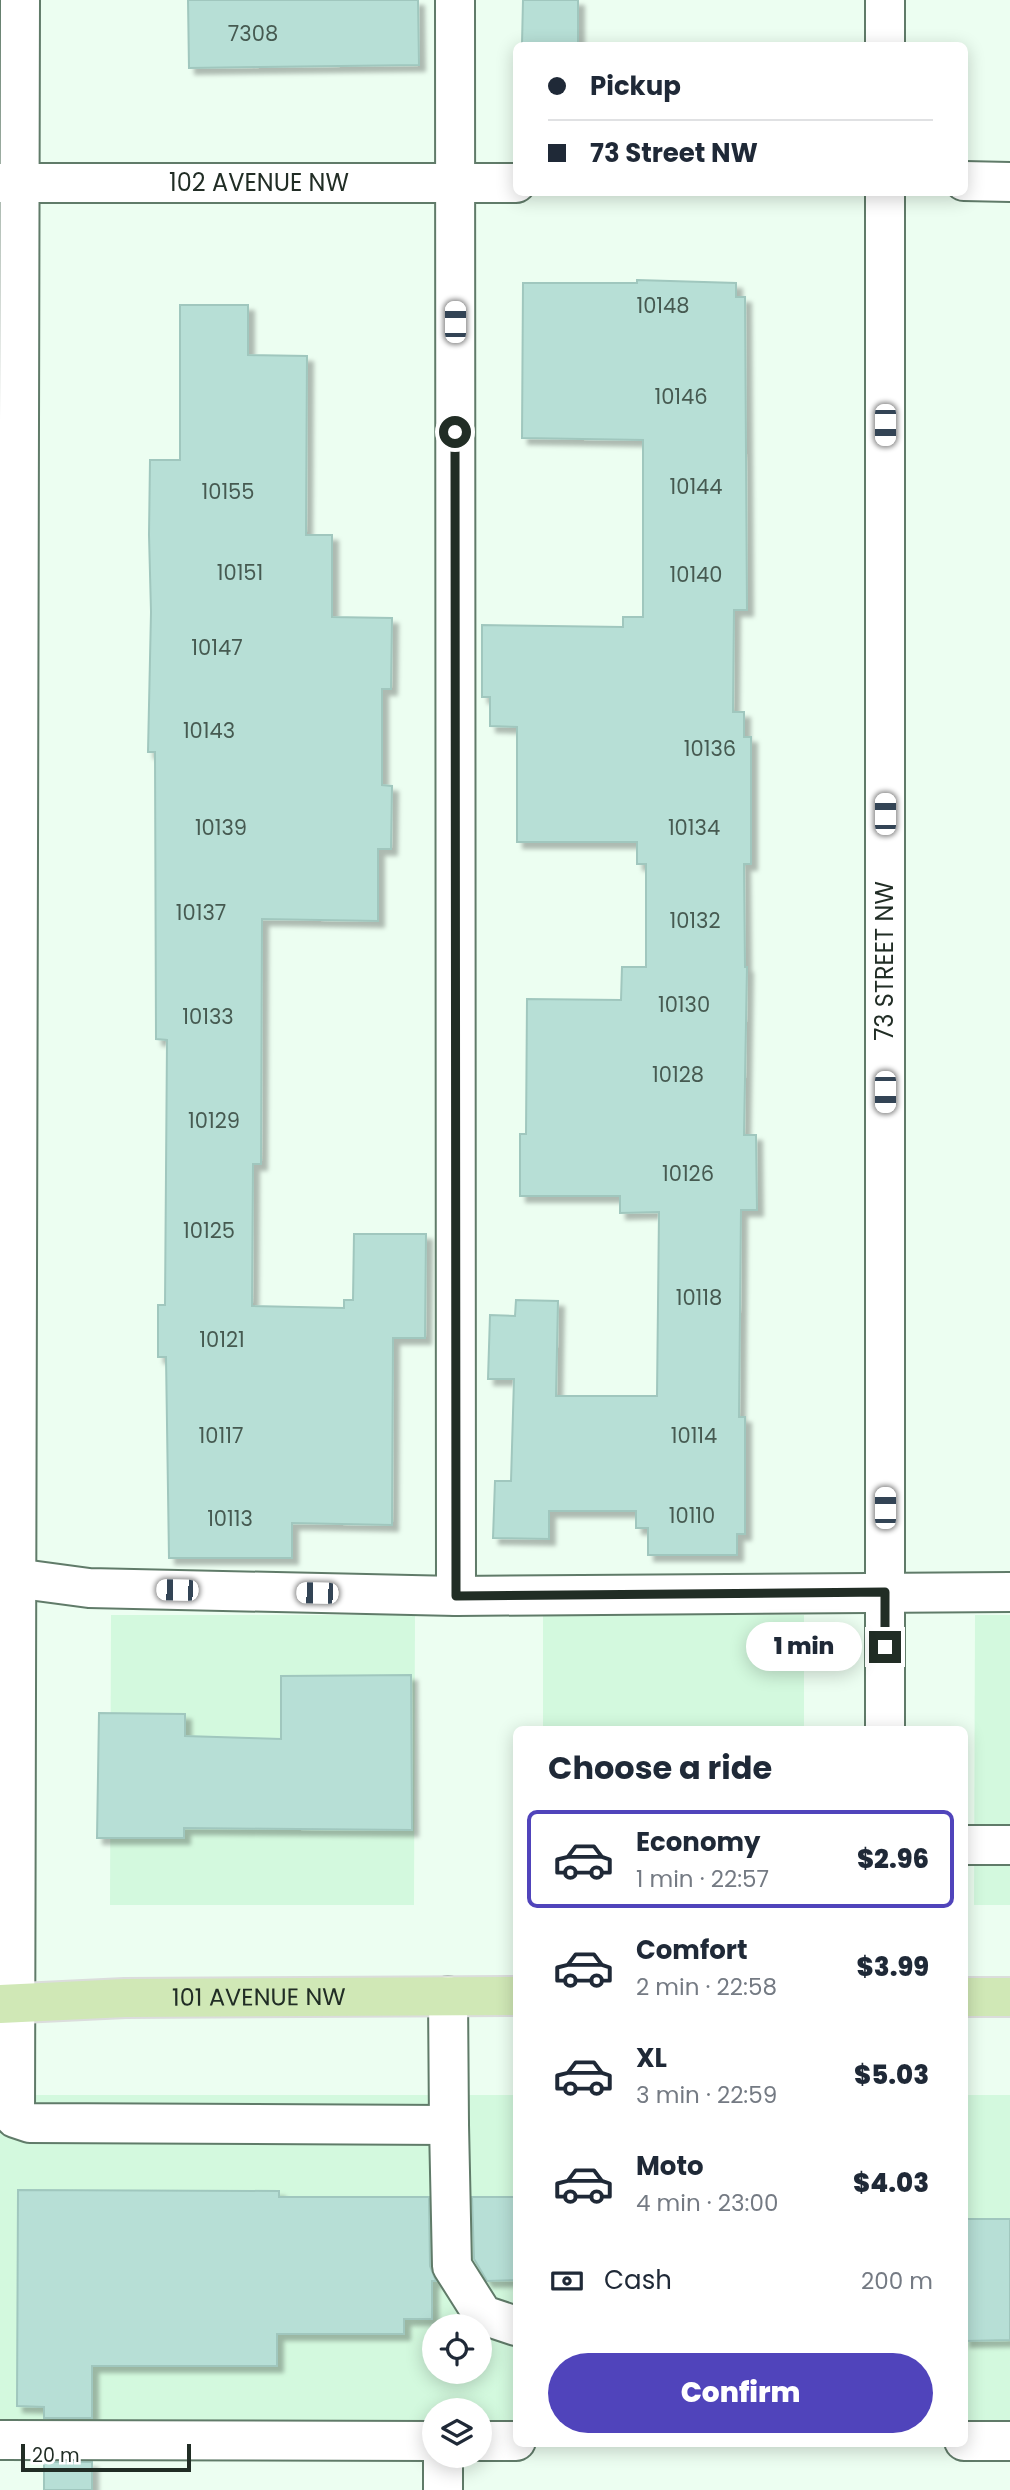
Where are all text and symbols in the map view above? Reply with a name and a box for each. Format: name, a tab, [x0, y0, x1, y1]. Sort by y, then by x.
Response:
house number: 7308	[228, 19, 278, 48]
text: Pickup	[590, 68, 681, 104]
text: 73 Street NW	[590, 135, 758, 171]
street label: 102 AVENUE NW	[169, 166, 349, 199]
house number: 10148	[636, 291, 690, 320]
car	[445, 301, 466, 343]
house number: 10146	[654, 382, 708, 411]
car	[875, 404, 896, 446]
route start	[439, 416, 471, 448]
house number: 10144	[669, 472, 723, 501]
house number: 10155	[201, 477, 255, 506]
house number: 10151	[217, 558, 263, 587]
house number: 10140	[669, 560, 723, 589]
house number: 10147	[191, 633, 243, 662]
house number: 10143	[183, 716, 235, 745]
house number: 10136	[684, 734, 736, 763]
car	[875, 793, 896, 835]
house number: 10139	[195, 813, 247, 842]
house number: 10134	[668, 813, 720, 842]
street label: 73 STREET NW	[868, 881, 901, 1041]
house number: 10137	[176, 898, 226, 927]
house number: 10132	[669, 906, 721, 935]
house number: 10130	[658, 990, 710, 1019]
house number: 10133	[182, 1002, 234, 1031]
house number: 10128	[652, 1060, 704, 1089]
car	[875, 1071, 896, 1113]
house number: 10129	[188, 1106, 240, 1135]
house number: 10126	[662, 1159, 714, 1188]
house number: 10125	[183, 1216, 235, 1245]
house number: 10118	[676, 1283, 722, 1312]
house number: 10121	[199, 1325, 245, 1354]
house number: 10117	[199, 1421, 243, 1450]
house number: 10114	[671, 1421, 717, 1450]
car	[875, 1487, 896, 1529]
house number: 10110	[669, 1501, 715, 1530]
house number: 10113	[207, 1504, 253, 1533]
car	[156, 1579, 199, 1601]
car	[296, 1582, 339, 1604]
callout: 1 min	[745, 1622, 860, 1672]
text: 1 min	[774, 1630, 834, 1662]
route end	[869, 1631, 901, 1663]
text: Choose a ride	[548, 1745, 772, 1790]
text: Economy	[636, 1824, 760, 1860]
icon: car	[552, 1828, 615, 1891]
text: $2.96	[857, 1841, 929, 1877]
text: 1 min · 22:57	[636, 1863, 769, 1895]
text: Comfort	[636, 1932, 748, 1968]
icon: car	[552, 1936, 615, 1999]
text: $3.99	[857, 1949, 929, 1985]
text: 2 min · 22:58	[636, 1971, 777, 2003]
street label: 101 AVENUE NW	[172, 1980, 346, 2014]
text: XL	[636, 2040, 667, 2076]
icon: car	[552, 2044, 615, 2107]
text: $5.03	[854, 2057, 929, 2093]
text: 3 min · 22:59	[636, 2079, 777, 2111]
text: Moto	[636, 2148, 704, 2184]
icon: car	[552, 2152, 615, 2215]
text: $4.03	[853, 2165, 929, 2201]
text: 4 min · 23:00	[636, 2187, 778, 2219]
icon: cash	[548, 2262, 586, 2300]
text: Cash	[604, 2262, 672, 2298]
text: 200 m	[861, 2265, 933, 2297]
map controls	[422, 2314, 492, 2468]
button: locate	[422, 2314, 492, 2384]
button: Confirm	[548, 2353, 933, 2433]
button: layers	[422, 2398, 492, 2468]
scale bar	[21, 2441, 191, 2473]
text: 20 m	[32, 2442, 80, 2469]

